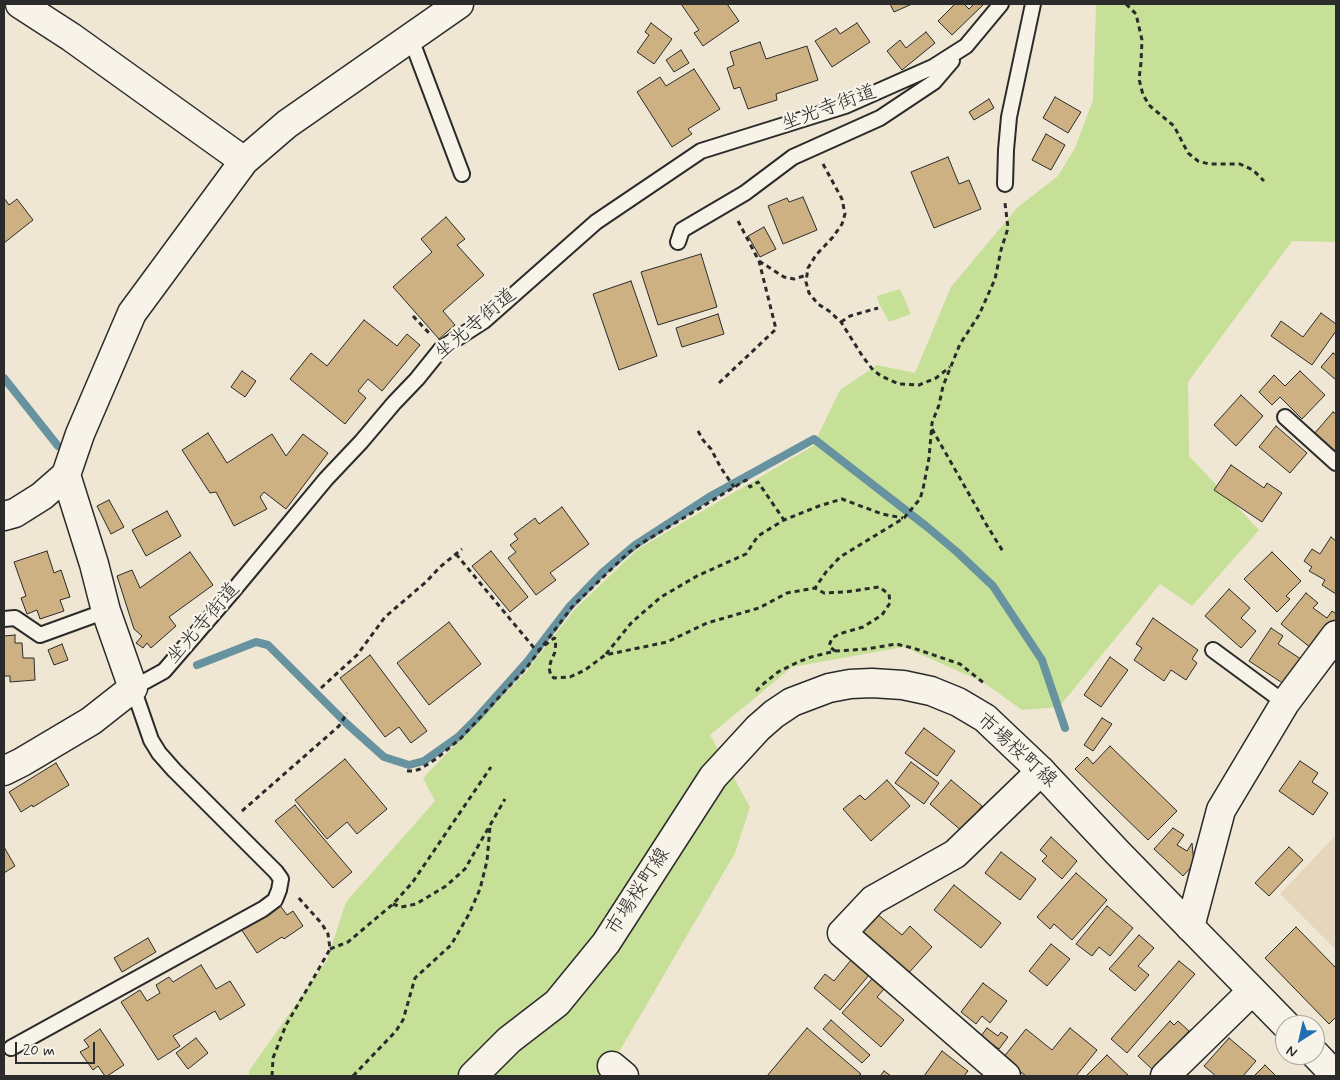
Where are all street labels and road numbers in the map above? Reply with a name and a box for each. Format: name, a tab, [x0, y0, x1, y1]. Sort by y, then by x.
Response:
street label: 坐光寺街道	[778, 81, 880, 137]
street label: 坐光寺街道	[430, 284, 522, 366]
street label: 坐光寺街道	[162, 578, 246, 670]
street label: 市場桜町線	[971, 709, 1061, 793]
street label: 市場桜町線	[602, 844, 676, 940]

